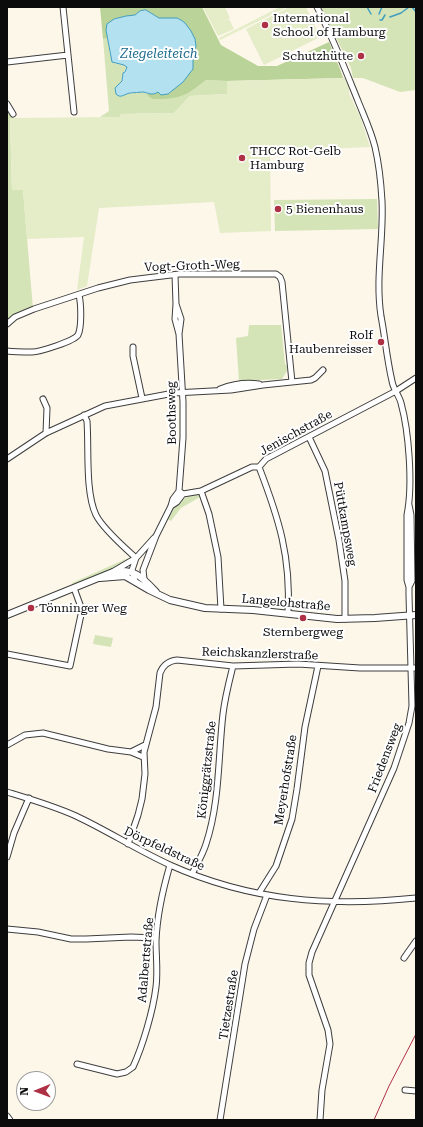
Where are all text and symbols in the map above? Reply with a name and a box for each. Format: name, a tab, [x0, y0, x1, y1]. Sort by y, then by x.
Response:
place label: International School of Hamburg	[273, 11, 385, 39]
marker: International School of Hamburg	[260, 20, 270, 30]
water label: Ziegeleiteich	[120, 46, 198, 62]
place label: Schutzhütte	[283, 49, 353, 63]
marker: Schutzhütte	[356, 51, 366, 61]
place label: THCC Rot-Gelb Hamburg	[250, 144, 341, 172]
marker: THCC Rot-Gelb Hamburg	[237, 153, 247, 163]
place label: 5 Bienenhaus	[286, 202, 363, 216]
marker: 5 Bienenhaus	[273, 204, 283, 214]
street label: Vogt-Groth-Weg	[144, 257, 240, 275]
place label: Rolf Haubenreisser	[289, 328, 373, 356]
marker: Rolf Haubenreisser	[376, 337, 386, 347]
street label: Boothsweg	[164, 381, 180, 445]
street label: Jenischstraße	[257, 407, 335, 459]
street label: Püttkampsweg	[330, 481, 360, 567]
street label: Langelohstraße	[241, 592, 331, 614]
place label: Tönninger Weg	[39, 601, 127, 615]
marker: Tönninger Weg	[26, 603, 36, 613]
marker: Sternbergweg	[298, 613, 308, 623]
place label: Sternbergweg	[263, 625, 343, 639]
street label: Reichskanzlerstraße	[201, 645, 319, 663]
street label: Königgrätzstraße	[195, 720, 219, 820]
street label: Friedensweg	[365, 721, 405, 795]
street label: Meyerhofstraße	[272, 734, 300, 826]
street label: Dörpfeldstraße	[121, 824, 207, 874]
street label: Adalbertstraße	[135, 917, 157, 1003]
street label: Tietzestraße	[216, 969, 242, 1041]
north arrow	[16, 1071, 56, 1111]
text: N	[18, 1087, 31, 1096]

